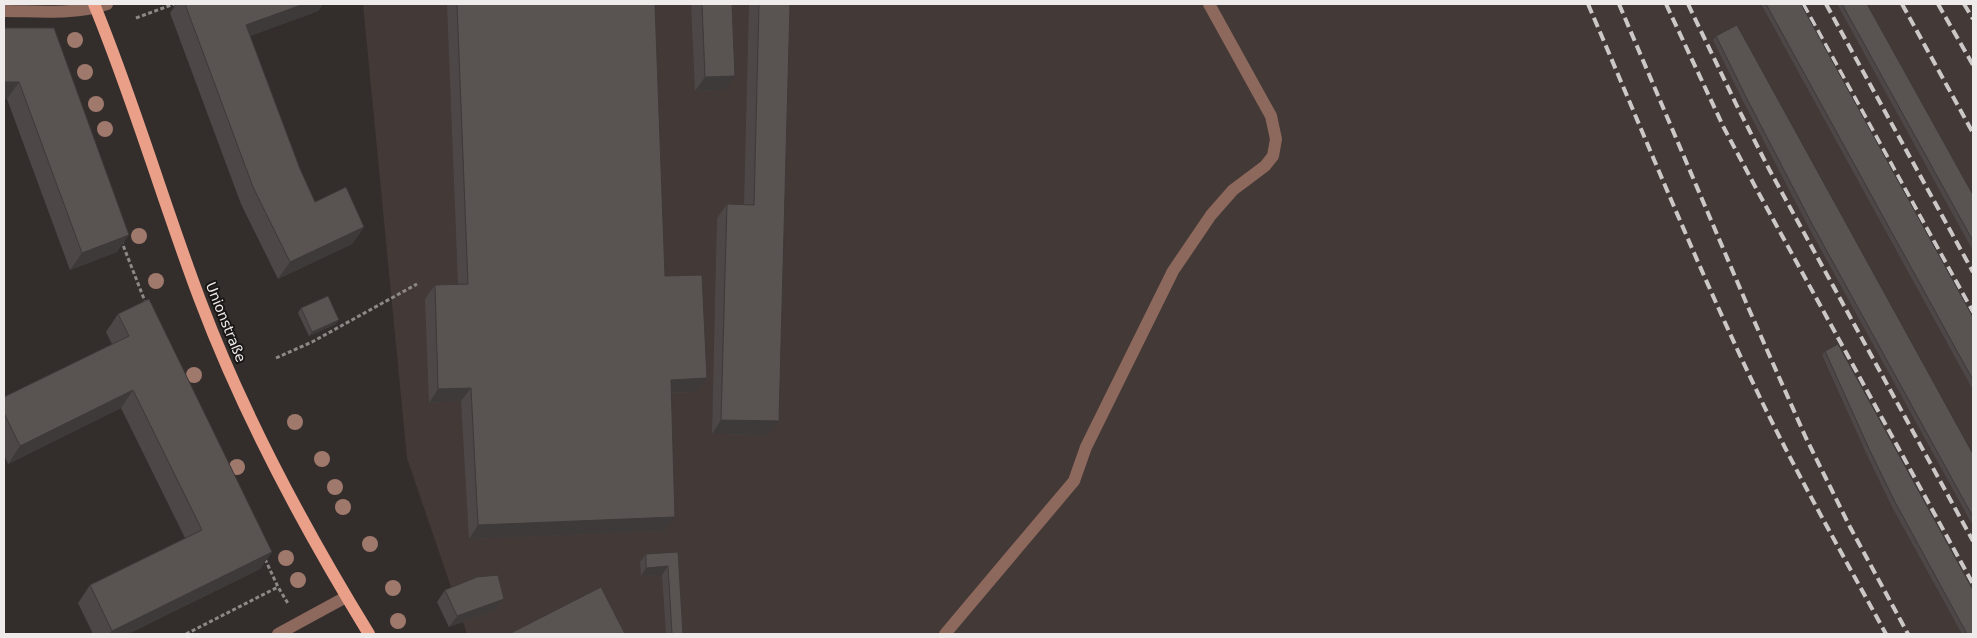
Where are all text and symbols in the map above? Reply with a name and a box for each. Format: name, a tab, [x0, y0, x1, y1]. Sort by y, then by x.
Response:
street label: Unionstraße	[203, 280, 249, 364]

